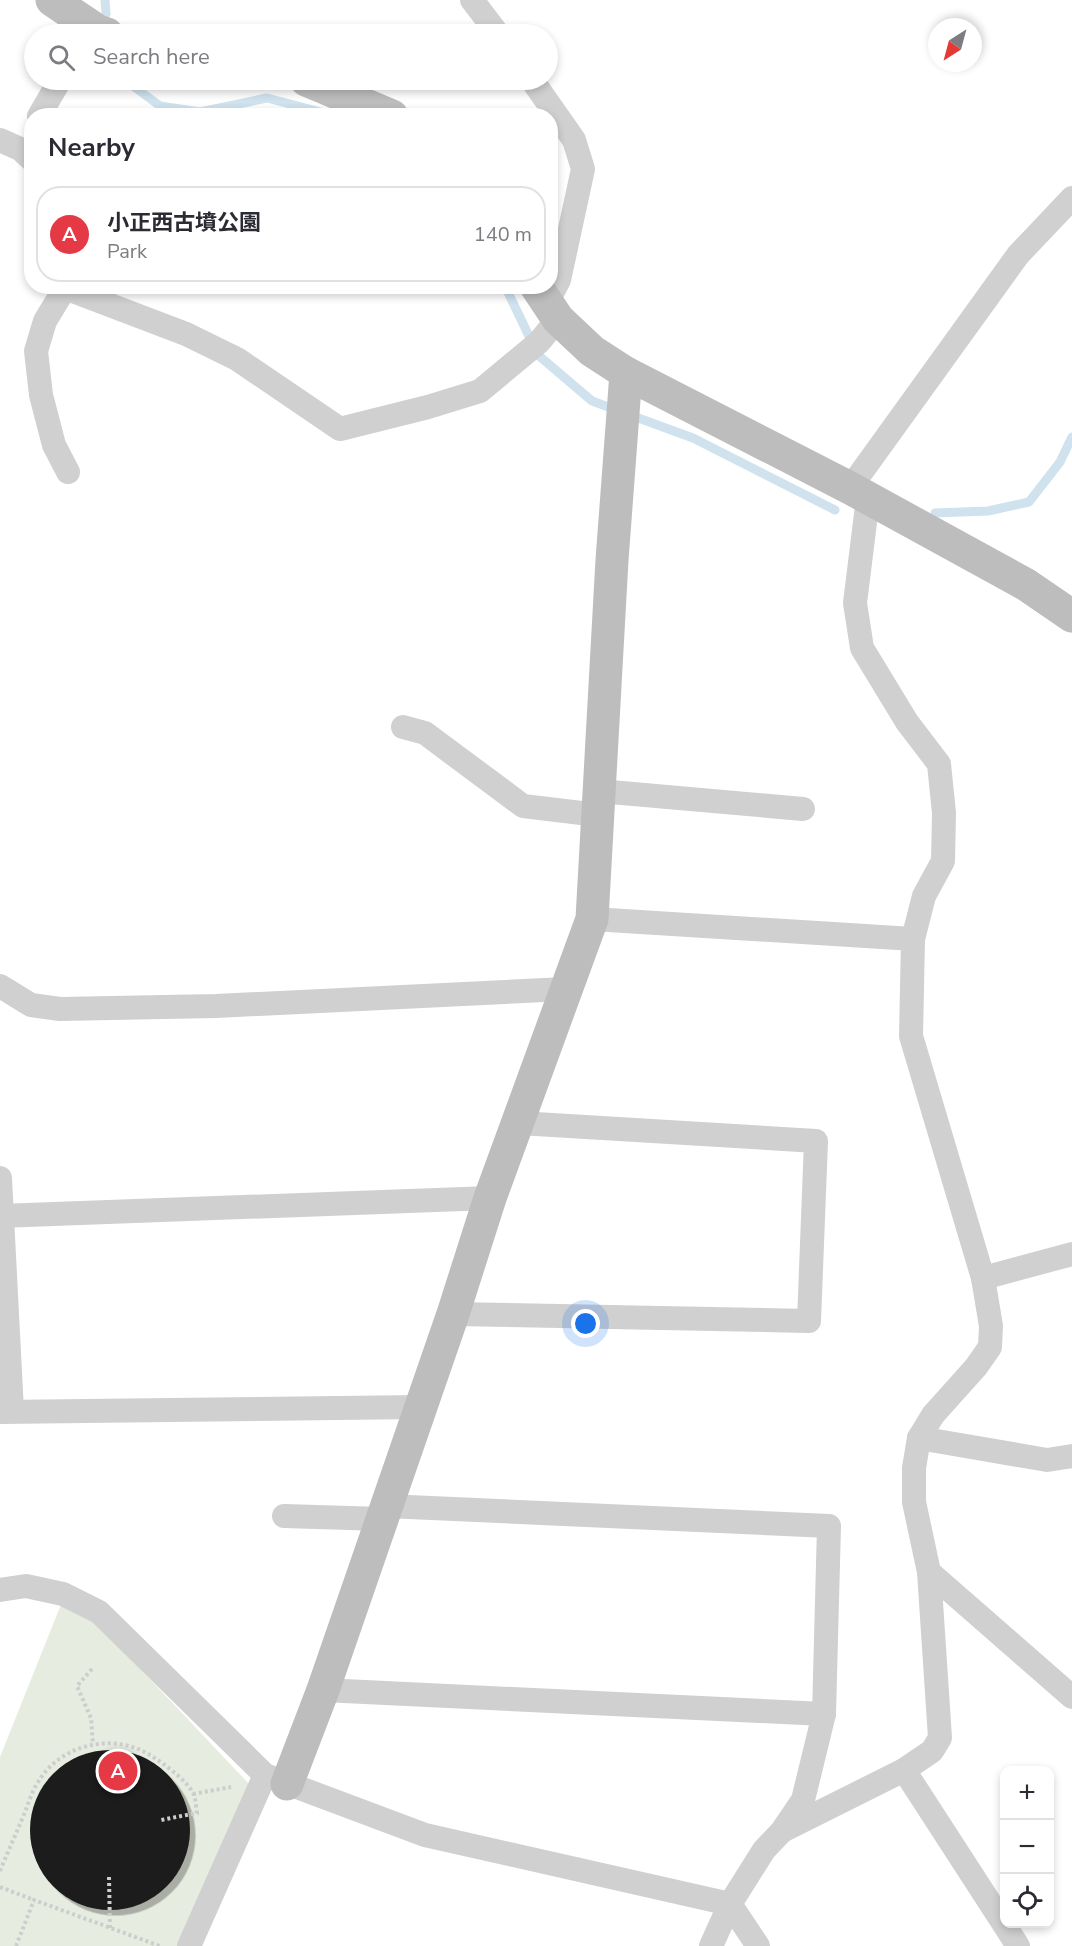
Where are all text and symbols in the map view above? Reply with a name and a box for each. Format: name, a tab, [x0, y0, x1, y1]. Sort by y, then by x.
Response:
north arrow	[928, 18, 982, 72]
search box	[24, 24, 558, 90]
icon: search	[45, 41, 78, 74]
text: Search here	[93, 42, 210, 72]
text: Nearby	[48, 130, 135, 165]
text: 小正西古墳公園	[107, 208, 261, 238]
text: A	[62, 221, 77, 248]
text: 140 m	[474, 221, 532, 248]
text: Park	[107, 238, 147, 265]
your location	[571, 1309, 600, 1338]
pin: A	[98, 1748, 138, 1794]
map controls	[1000, 1766, 1054, 1928]
button: +	[1000, 1766, 1054, 1820]
button: −	[1000, 1820, 1054, 1874]
button: locate	[1000, 1874, 1054, 1928]

